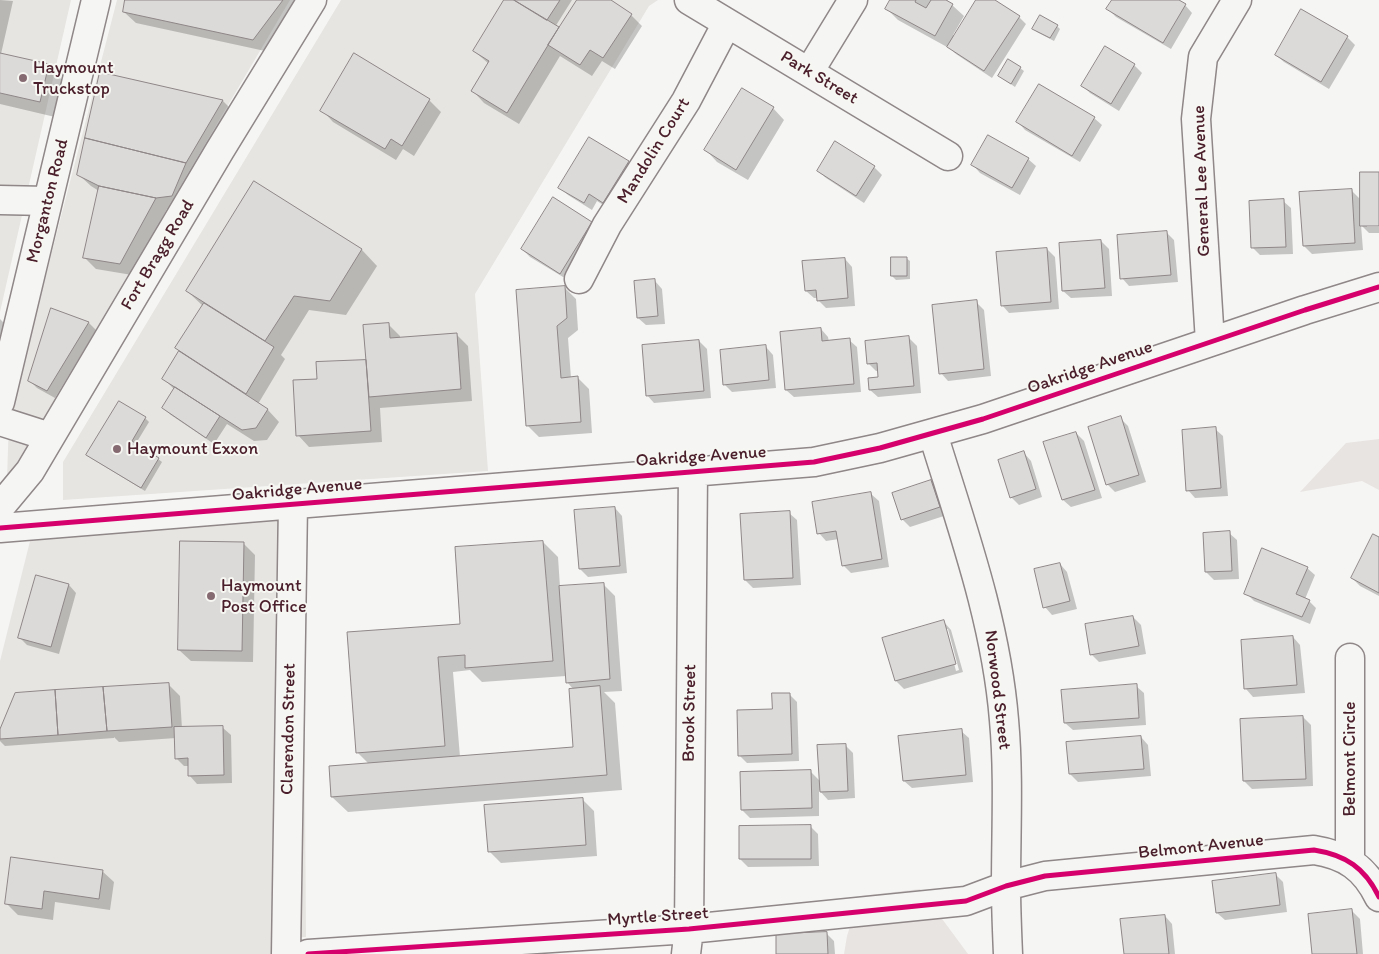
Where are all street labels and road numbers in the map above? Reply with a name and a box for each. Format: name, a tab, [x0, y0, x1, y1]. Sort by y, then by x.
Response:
street label: Park Street	[776, 46, 862, 110]
street label: Mandolin Court	[613, 94, 695, 208]
street label: General Lee Avenue	[1189, 105, 1215, 257]
street label: Morganton Road	[22, 137, 74, 265]
street label: Fort Bragg Road	[117, 196, 199, 314]
street label: Oakridge Avenue	[1025, 336, 1155, 400]
street label: Oakridge Avenue	[635, 442, 767, 472]
street label: Oakridge Avenue	[231, 474, 363, 506]
street label: Norwood Street	[979, 629, 1015, 751]
street label: Clarendon Street	[277, 663, 301, 795]
street label: Brook Street	[678, 664, 702, 762]
street label: Belmont Circle	[1339, 701, 1361, 817]
street label: Belmont Avenue	[1137, 830, 1265, 864]
street label: Myrtle Street	[607, 903, 709, 931]

